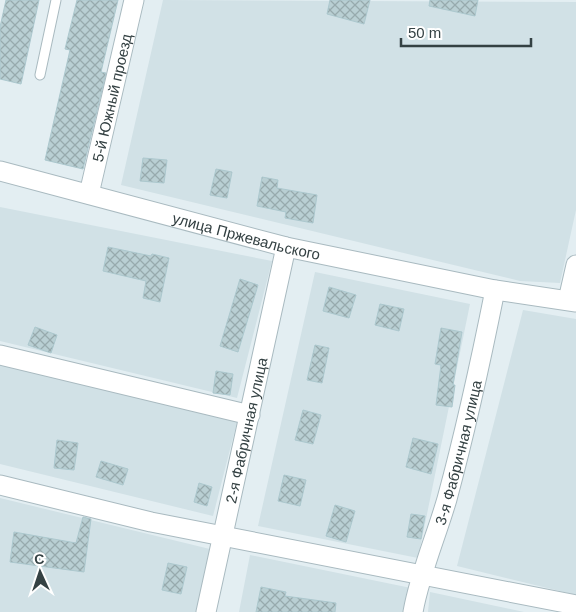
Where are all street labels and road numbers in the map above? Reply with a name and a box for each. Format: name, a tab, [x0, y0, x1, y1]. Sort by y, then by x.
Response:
street label: 5-й Южный проезд	[88, 32, 134, 163]
street label: улица Пржевальского	[171, 209, 322, 262]
street label: 2-я Фабричная улица	[222, 355, 270, 505]
street label: 3-я Фабричная улица	[431, 378, 485, 527]

